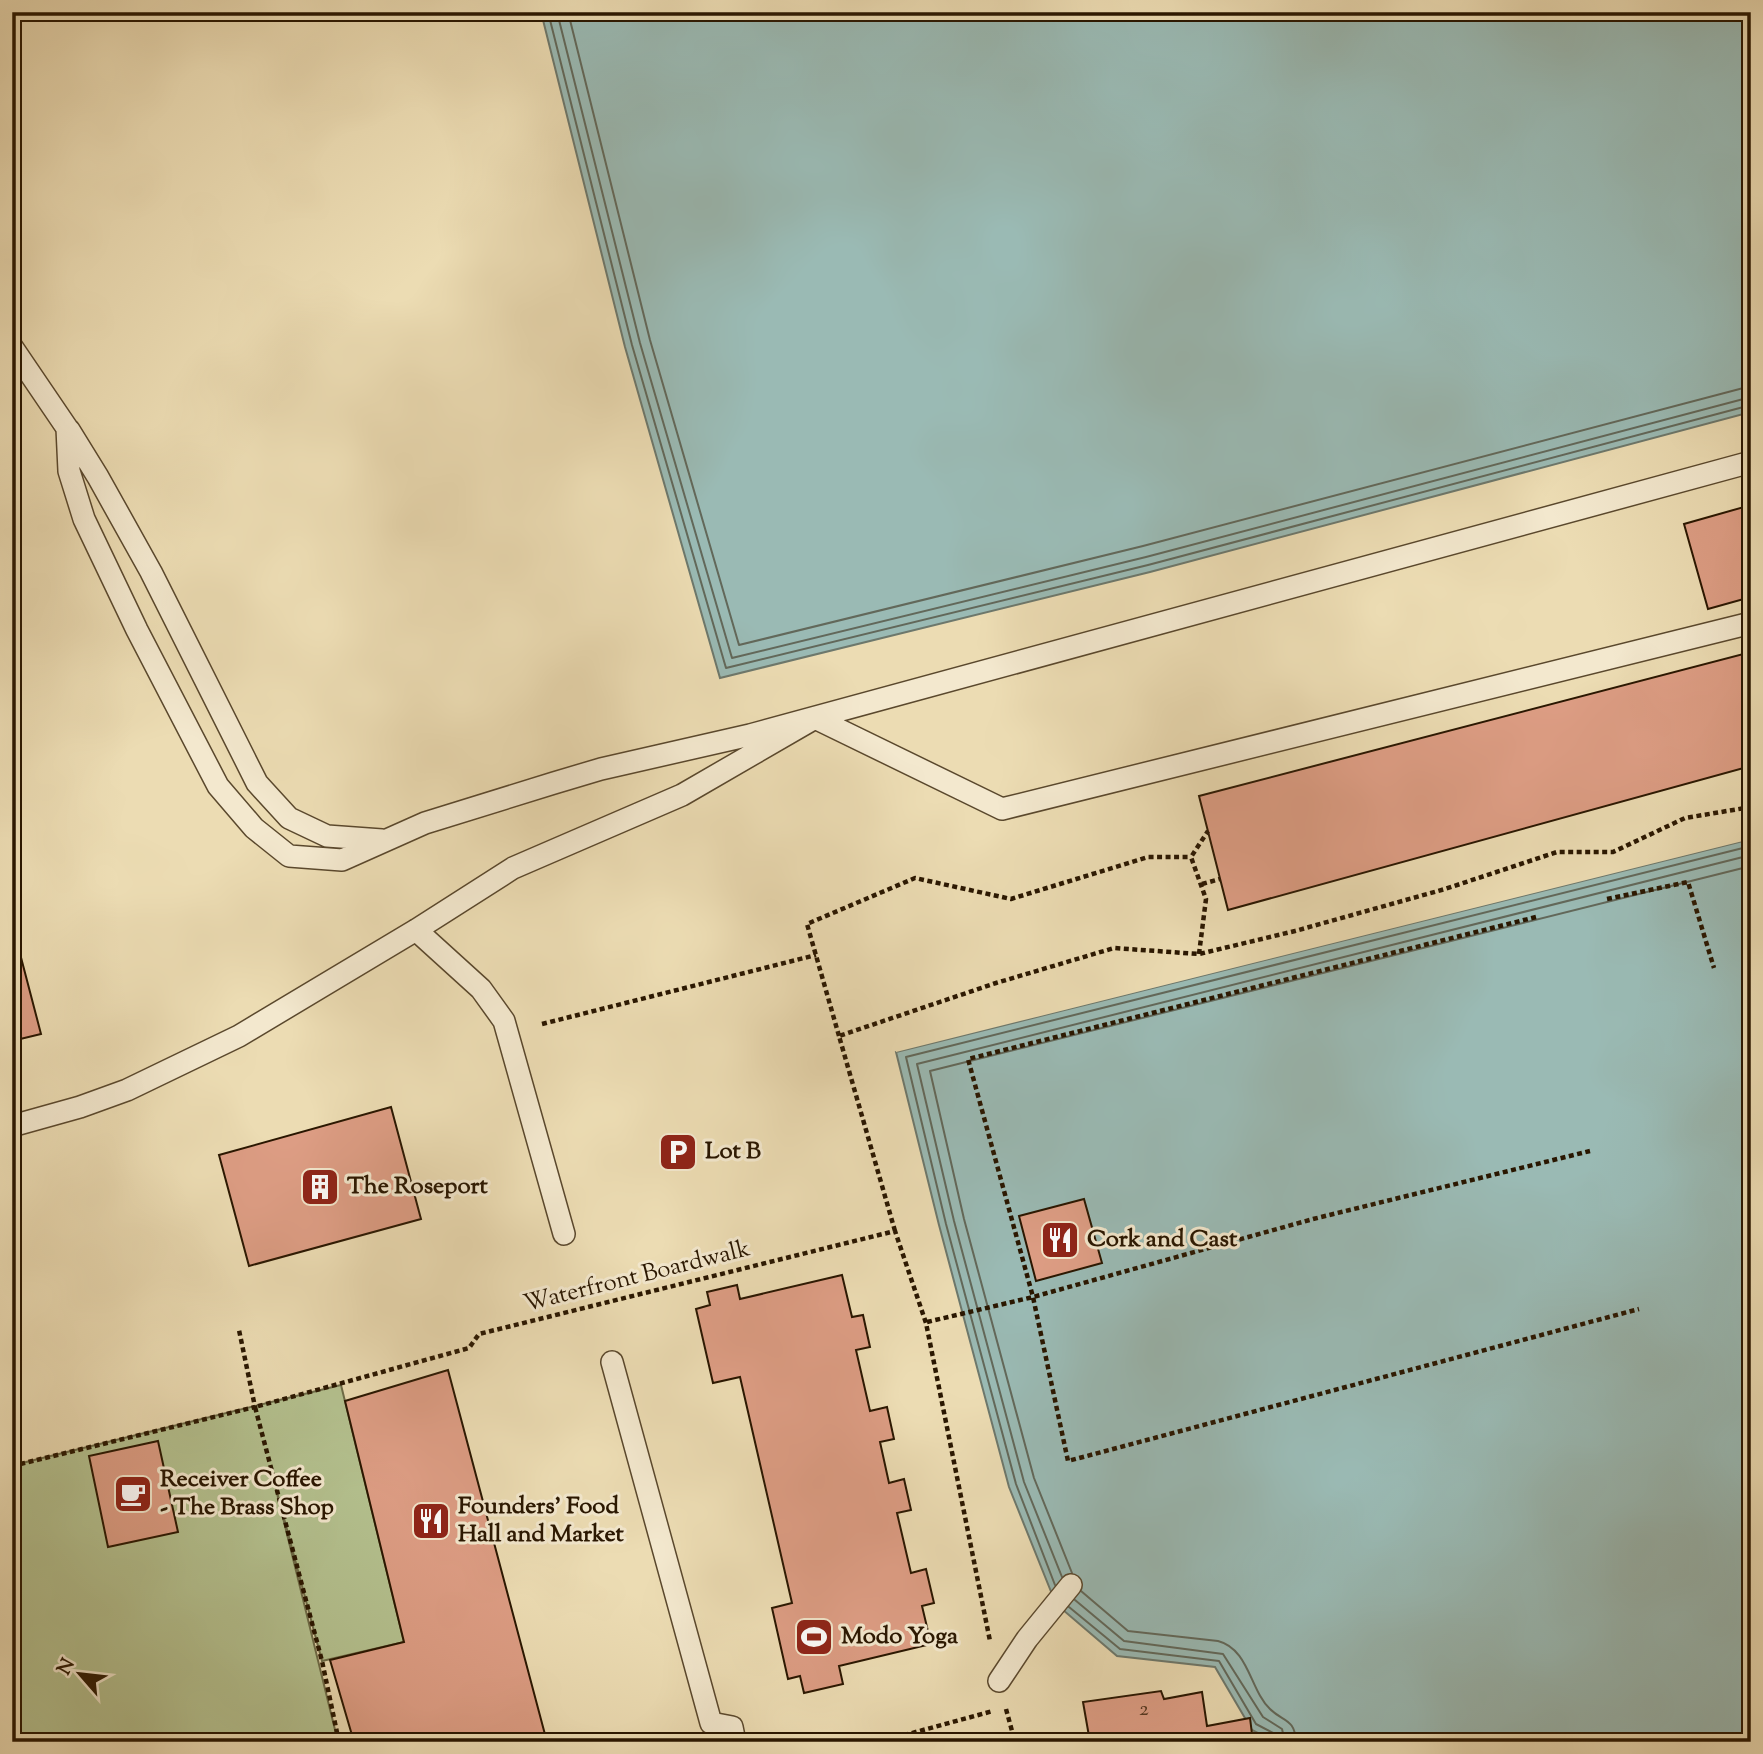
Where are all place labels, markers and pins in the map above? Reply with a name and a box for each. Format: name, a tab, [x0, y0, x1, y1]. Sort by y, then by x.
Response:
parking icon: Lot B	[657, 1131, 699, 1173]
place label: Lot B	[705, 1135, 761, 1169]
building icon: The Roseport	[299, 1166, 341, 1208]
place label: The Roseport	[347, 1170, 489, 1204]
restaurant icon: Cork and Cast	[1039, 1219, 1081, 1261]
place label: Cork and Cast	[1087, 1223, 1238, 1257]
place label: Receiver Coffee - The Brass Shop	[160, 1463, 334, 1525]
cafe icon: Receiver Coffee - The Brass Shop	[112, 1473, 154, 1515]
place label: Founders’ Food Hall and Market	[458, 1490, 625, 1552]
restaurant icon: Founders’ Food Hall and Market	[410, 1500, 452, 1542]
sports icon: Modo Yoga	[793, 1616, 835, 1658]
place label: Modo Yoga	[841, 1620, 959, 1654]

